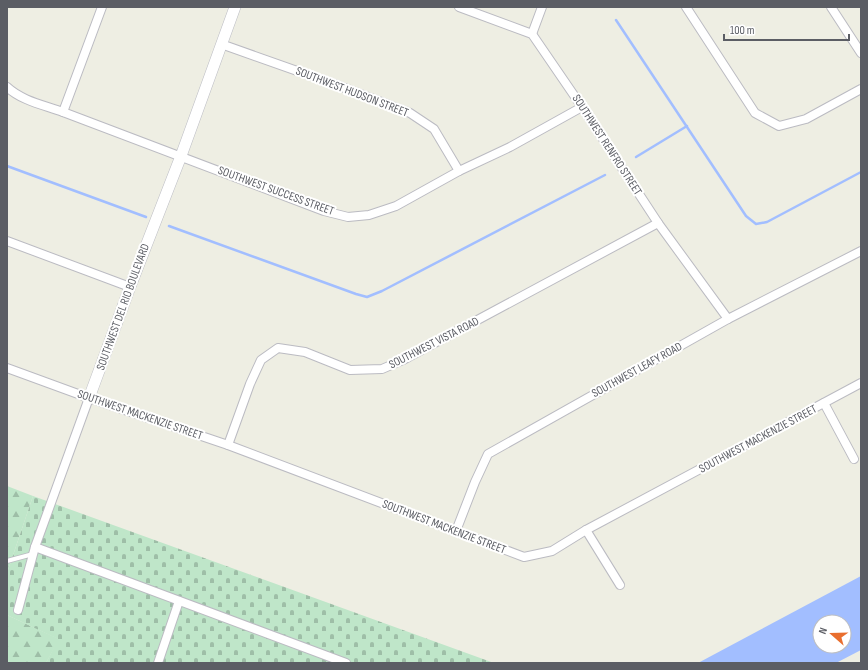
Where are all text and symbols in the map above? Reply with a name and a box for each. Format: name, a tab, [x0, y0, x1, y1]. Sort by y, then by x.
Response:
scale bar	[724, 16, 849, 42]
text: 100 m	[730, 23, 755, 38]
street label: SOUTHWEST HUDSON STREET	[293, 64, 411, 120]
street label: SOUTHWEST RENFRO STREET	[569, 92, 645, 198]
street label: SOUTHWEST SUCCESS STREET	[216, 163, 336, 219]
street label: SOUTHWEST DEL RIO BOULEVARD	[93, 242, 153, 372]
street label: SOUTHWEST VISTA ROAD	[386, 314, 482, 372]
street label: SOUTHWEST LEAFY ROAD	[589, 339, 685, 401]
street label: SOUTHWEST MACKENZIE STREET	[75, 387, 205, 444]
street label: SOUTHWEST MACKENZIE STREET	[696, 401, 820, 476]
street label: SOUTHWEST MACKENZIE STREET	[380, 496, 508, 558]
north arrow	[812, 614, 852, 654]
text: N	[816, 626, 830, 636]

